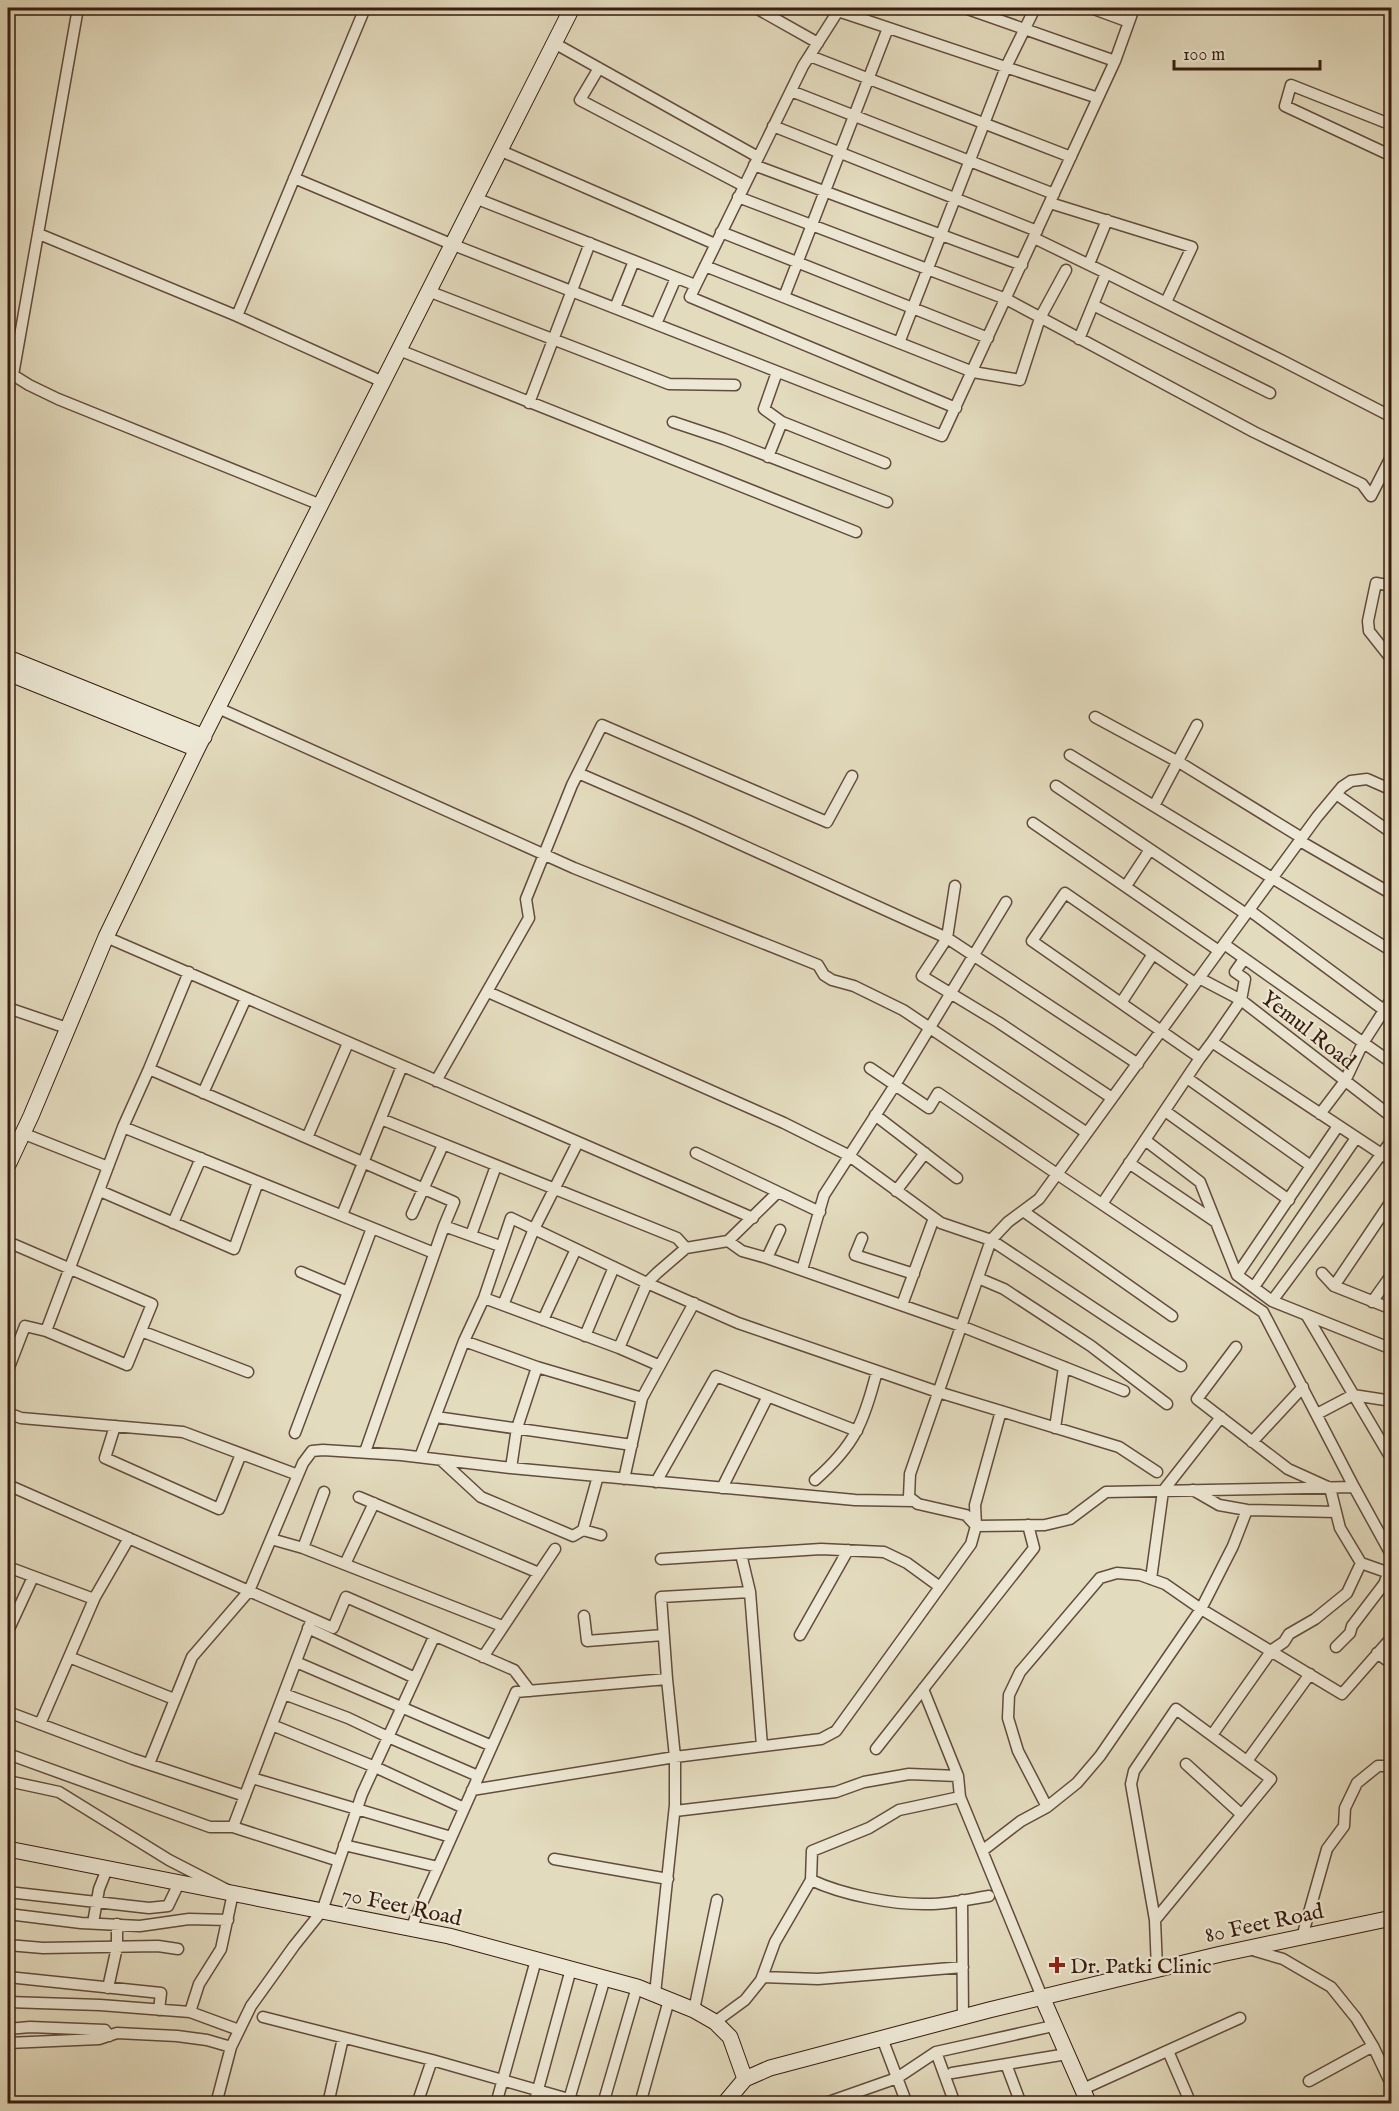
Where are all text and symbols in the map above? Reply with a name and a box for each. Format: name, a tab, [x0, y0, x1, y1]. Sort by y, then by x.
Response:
scale bar	[1174, 33, 1320, 71]
text: 100 m	[1183, 44, 1225, 67]
street label: Yemul Road	[1255, 985, 1361, 1076]
street label: 70 Feet Road	[339, 1881, 464, 1933]
street label: 80 Feet Road	[1203, 1898, 1326, 1950]
place label: Dr. Patki Clinic	[1070, 1953, 1212, 1981]
marker: Dr. Patki Clinic	[1048, 1956, 1066, 1974]

